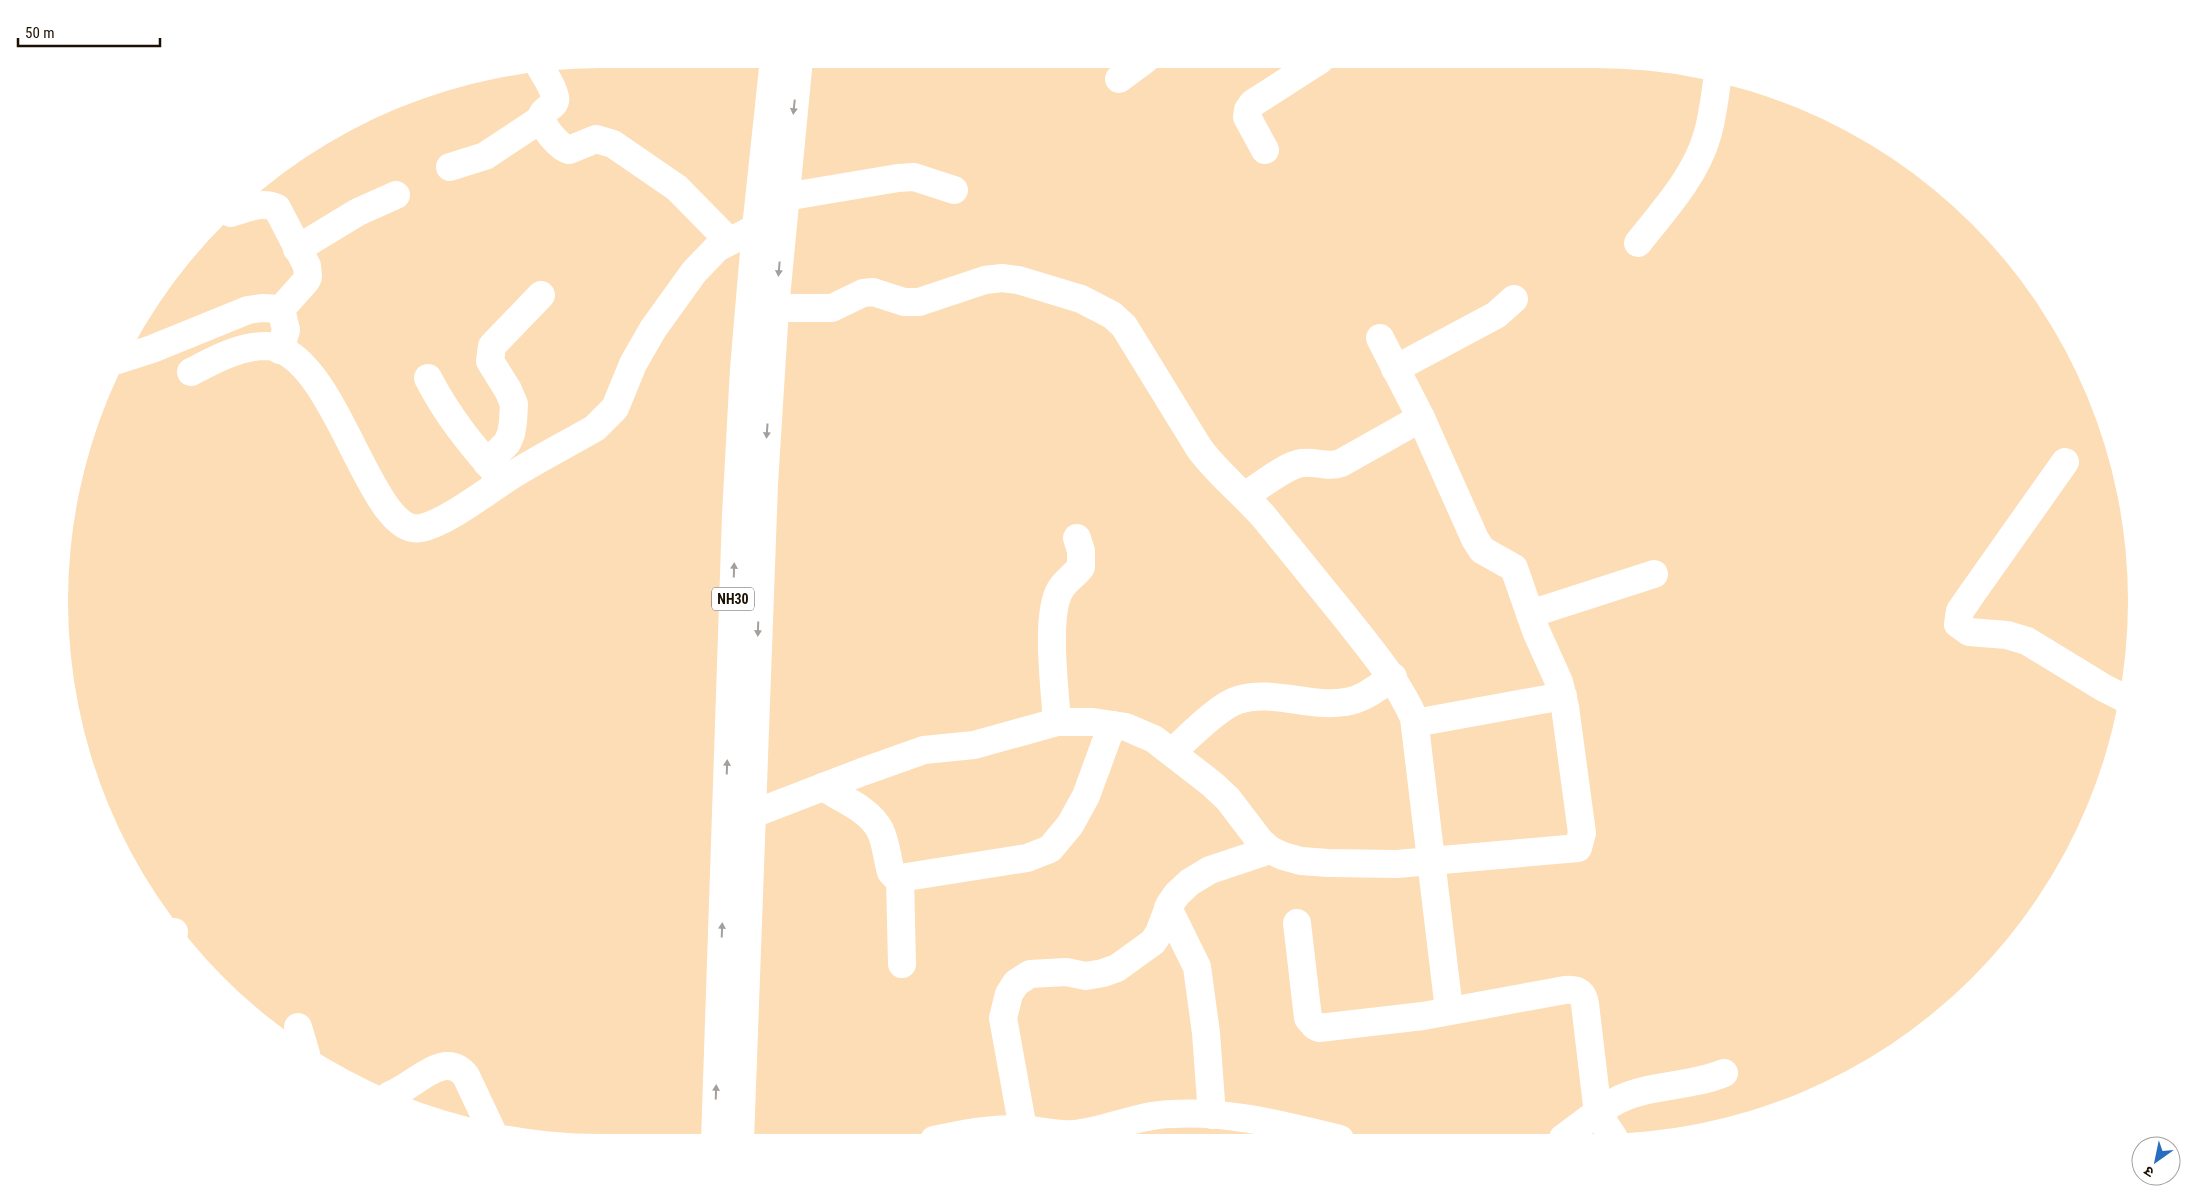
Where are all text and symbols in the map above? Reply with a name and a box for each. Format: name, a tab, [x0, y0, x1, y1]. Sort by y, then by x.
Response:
scale bar	[18, 15, 160, 47]
text: 50 m	[25, 24, 55, 42]
one-way arrow	[790, 100, 798, 116]
one-way arrow	[775, 262, 783, 278]
one-way arrow	[763, 424, 771, 440]
one-way arrow	[730, 561, 738, 577]
road number: NH30	[712, 588, 754, 610]
one-way arrow	[754, 621, 762, 637]
one-way arrow	[724, 759, 732, 775]
one-way arrow	[718, 921, 726, 937]
one-way arrow	[713, 1084, 721, 1100]
north arrow	[2131, 1136, 2181, 1186]
text: उ	[2140, 1163, 2157, 1181]

